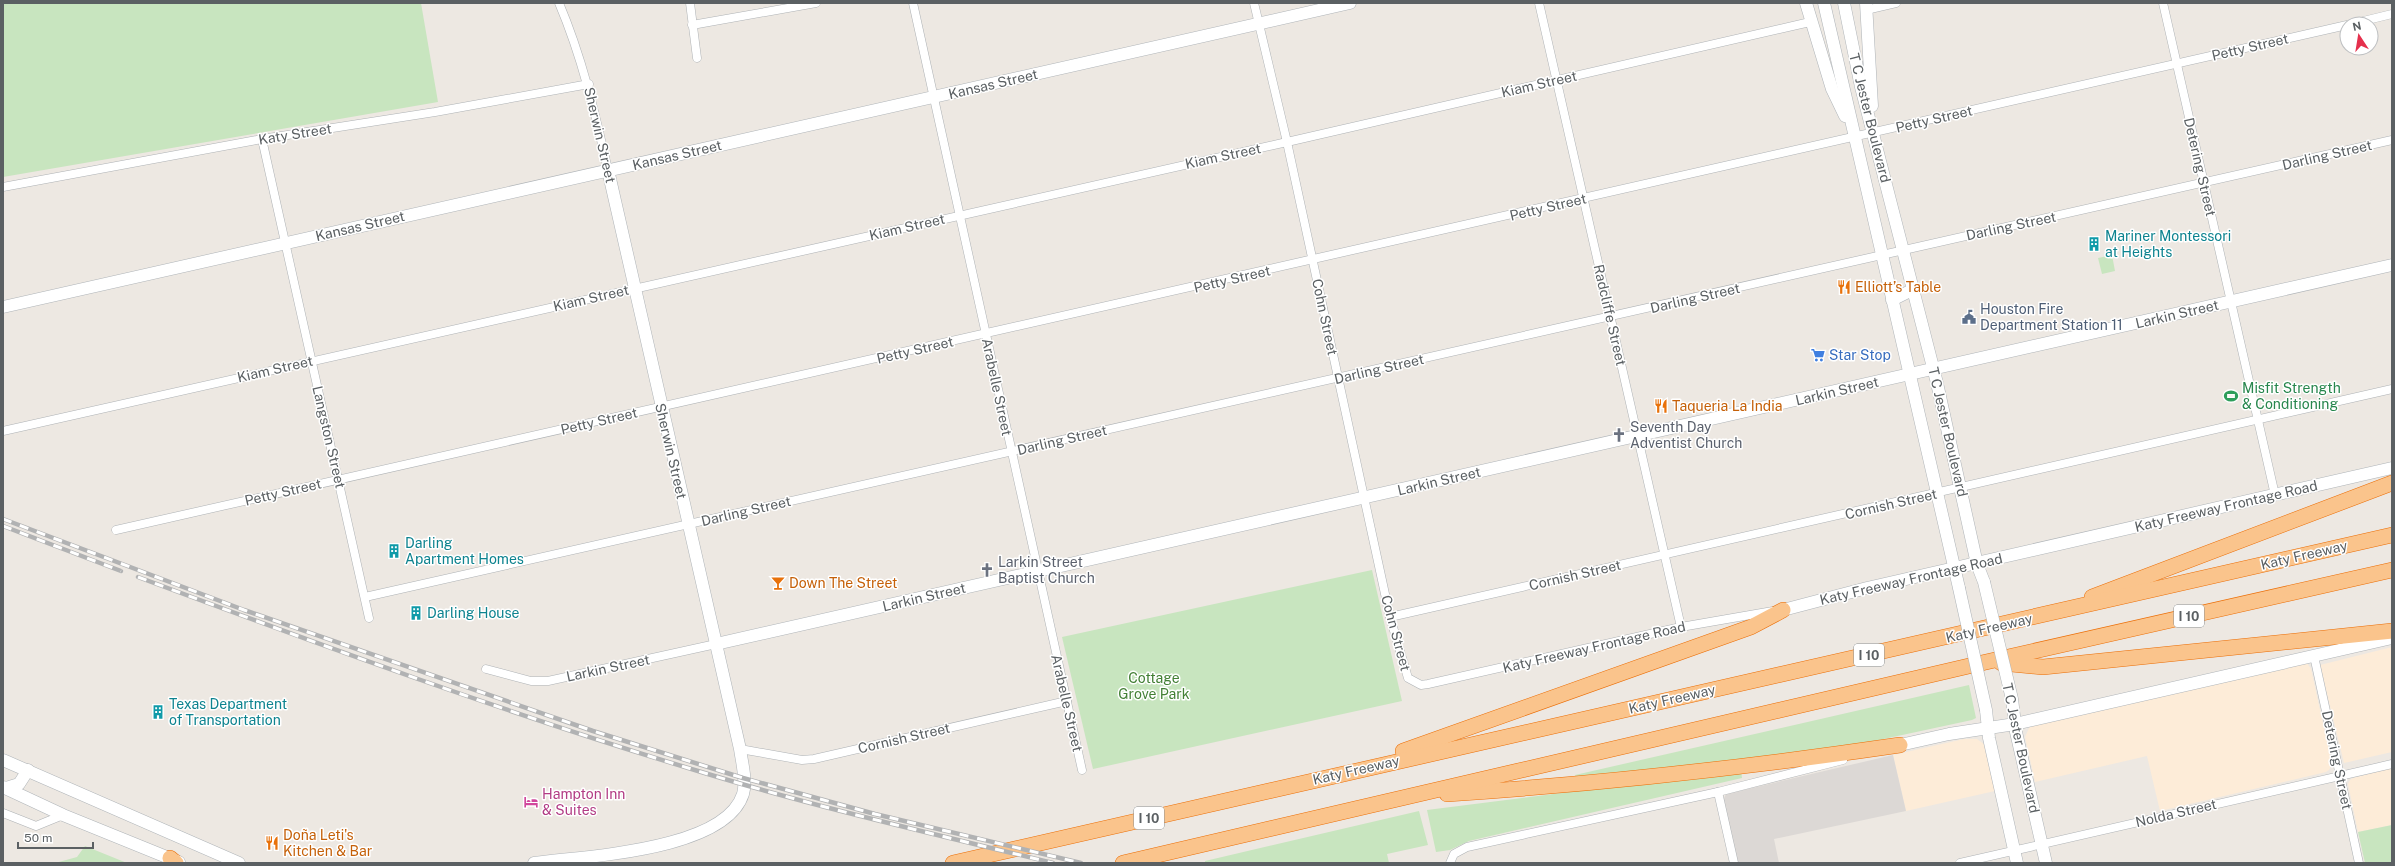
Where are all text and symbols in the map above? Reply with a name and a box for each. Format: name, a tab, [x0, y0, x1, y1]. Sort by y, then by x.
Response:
north arrow	[2339, 16, 2379, 56]
text: N	[2351, 19, 2362, 33]
street label: Petty Street	[2210, 30, 2290, 64]
street label: T C Jester Boulevard	[1846, 52, 1894, 184]
street label: Kansas Street	[947, 66, 1039, 102]
street label: Kiam Street	[1500, 68, 1578, 100]
street label: Sherwin Street	[581, 86, 619, 184]
street label: Petty Street	[1894, 102, 1974, 136]
street label: Detering Street	[2181, 116, 2219, 218]
street label: Katy Street	[257, 120, 333, 148]
street label: Kansas Street	[631, 137, 723, 173]
street label: Darling Street	[2281, 137, 2373, 173]
street label: Kiam Street	[1184, 140, 1262, 172]
street label: Petty Street	[1508, 190, 1588, 224]
street label: Kansas Street	[314, 208, 406, 244]
street label: Darling Street	[1964, 209, 2058, 243]
street label: Kiam Street	[868, 211, 946, 243]
place label: Mariner Montessori at Heights	[2105, 228, 2231, 260]
building icon: Mariner Montessori at Heights	[2086, 236, 2102, 252]
street label: Petty Street	[1192, 262, 1272, 296]
street label: Radcliffe Street	[1591, 263, 1629, 367]
street label: Cohn Street	[1309, 277, 1341, 357]
restaurant icon: Elliott’s Table	[1836, 279, 1852, 295]
place label: Elliott’s Table	[1855, 279, 1941, 295]
street label: Darling Street	[1649, 280, 1741, 316]
street label: Kiam Street	[552, 282, 630, 314]
street label: Larkin Street	[2134, 297, 2220, 331]
place label: Houston Fire Department Station 11	[1980, 301, 2123, 333]
public building icon: Houston Fire Department Station 11	[1961, 309, 1977, 325]
street label: Petty Street	[875, 333, 955, 367]
street label: Arabelle Street	[979, 337, 1015, 437]
supermarket icon: Star Stop	[1810, 347, 1826, 363]
place label: Star Stop	[1829, 347, 1891, 363]
street label: Darling Street	[1333, 351, 1425, 387]
street label: Kiam Street	[236, 353, 314, 385]
street label: T C Jester Boulevard	[1925, 366, 1971, 498]
street label: Larkin Street	[1794, 374, 1880, 408]
place label: Misfit Strength & Conditioning	[2242, 380, 2341, 412]
street label: Langston Street	[309, 384, 349, 490]
sports icon: Misfit Strength & Conditioning	[2223, 388, 2239, 404]
restaurant icon: Taqueria La India	[1653, 398, 1669, 414]
place label: Taqueria La India	[1672, 398, 1782, 414]
street label: Sherwin Street	[652, 402, 690, 500]
street label: Petty Street	[559, 404, 639, 438]
place label: Seventh Day Adventist Church	[1630, 419, 1742, 451]
street label: Darling Street	[1016, 422, 1108, 458]
church icon: Seventh Day Adventist Church	[1611, 427, 1627, 443]
street label: Larkin Street	[1396, 464, 1482, 498]
street label: Petty Street	[243, 475, 323, 509]
street label: Katy Freeway Frontage Road	[2133, 477, 2319, 535]
street label: Cornish Street	[1843, 486, 1939, 522]
street label: Darling Street	[700, 493, 792, 529]
place label: Darling Apartment Homes	[405, 535, 524, 567]
street label: Katy Freeway	[2259, 537, 2349, 573]
building icon: Darling Apartment Homes	[386, 543, 402, 559]
street label: Katy Freeway Frontage Road	[1818, 550, 2004, 608]
place label: Larkin Street Baptist Church	[998, 554, 1095, 586]
street label: Cornish Street	[1527, 557, 1623, 593]
church icon: Larkin Street Baptist Church	[979, 562, 995, 578]
bar icon: Down The Street	[770, 575, 786, 591]
place label: Down The Street	[789, 575, 897, 591]
street label: Larkin Street	[881, 580, 967, 614]
street label: Cohn Street	[1378, 593, 1414, 673]
building icon: Darling House	[408, 605, 424, 621]
place label: Darling House	[427, 605, 520, 621]
road number: I 10	[2174, 605, 2204, 627]
street label: Katy Freeway	[1944, 610, 2034, 646]
street label: Katy Freeway Frontage Road	[1501, 618, 1687, 676]
road number: I 10	[1854, 644, 1884, 666]
street label: Larkin Street	[565, 651, 651, 685]
street label: Arabelle Street	[1048, 653, 1086, 753]
park label: Cottage Grove Park	[1118, 670, 1190, 702]
street label: Katy Freeway	[1627, 681, 1717, 717]
street label: T C Jester Boulevard	[1999, 681, 2043, 815]
place label: Texas Department of Transportation	[169, 696, 287, 728]
building icon: Texas Department of Transportation	[150, 704, 166, 720]
street label: Detering Street	[2319, 709, 2355, 811]
street label: Cornish Street	[856, 720, 952, 756]
street label: Katy Freeway	[1311, 752, 1401, 788]
place label: Hampton Inn & Suites	[542, 786, 625, 818]
hotel icon: Hampton Inn & Suites	[523, 794, 539, 810]
street label: Nolda Street	[2134, 796, 2218, 830]
road number: I 10	[1134, 807, 1164, 829]
scale bar	[18, 824, 93, 850]
place label: Doña Leti's Kitchen & Bar	[283, 827, 372, 859]
text: 50 m	[24, 831, 52, 845]
restaurant icon: Doña Leti's Kitchen & Bar	[264, 835, 280, 851]

